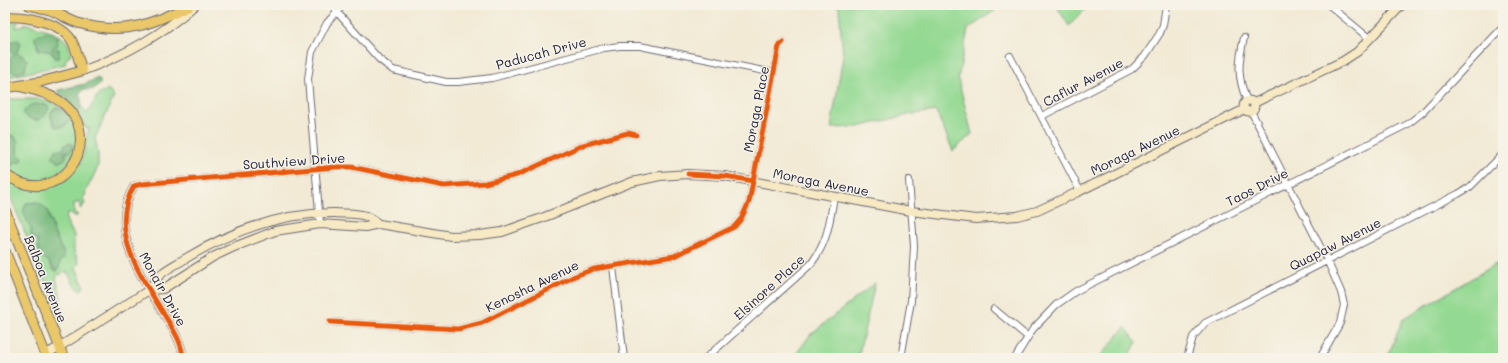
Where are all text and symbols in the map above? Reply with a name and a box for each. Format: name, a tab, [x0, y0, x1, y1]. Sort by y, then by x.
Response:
street label: Paducah Drive	[494, 32, 588, 73]
street label: Caflur Avenue	[1040, 53, 1126, 110]
street label: Moraga Place	[739, 64, 772, 153]
street label: Moraga Avenue	[1087, 121, 1182, 179]
street label: Southview Drive	[242, 148, 346, 173]
street label: Moraga Avenue	[772, 164, 871, 199]
street label: Taos Drive	[1223, 164, 1291, 210]
street label: Quapaw Avenue	[1286, 213, 1384, 274]
street label: Balboa Avenue	[21, 233, 72, 325]
street label: Monair Drive	[136, 249, 191, 329]
street label: Elsinore Place	[730, 250, 808, 323]
street label: Kenosha Avenue	[482, 256, 581, 315]

